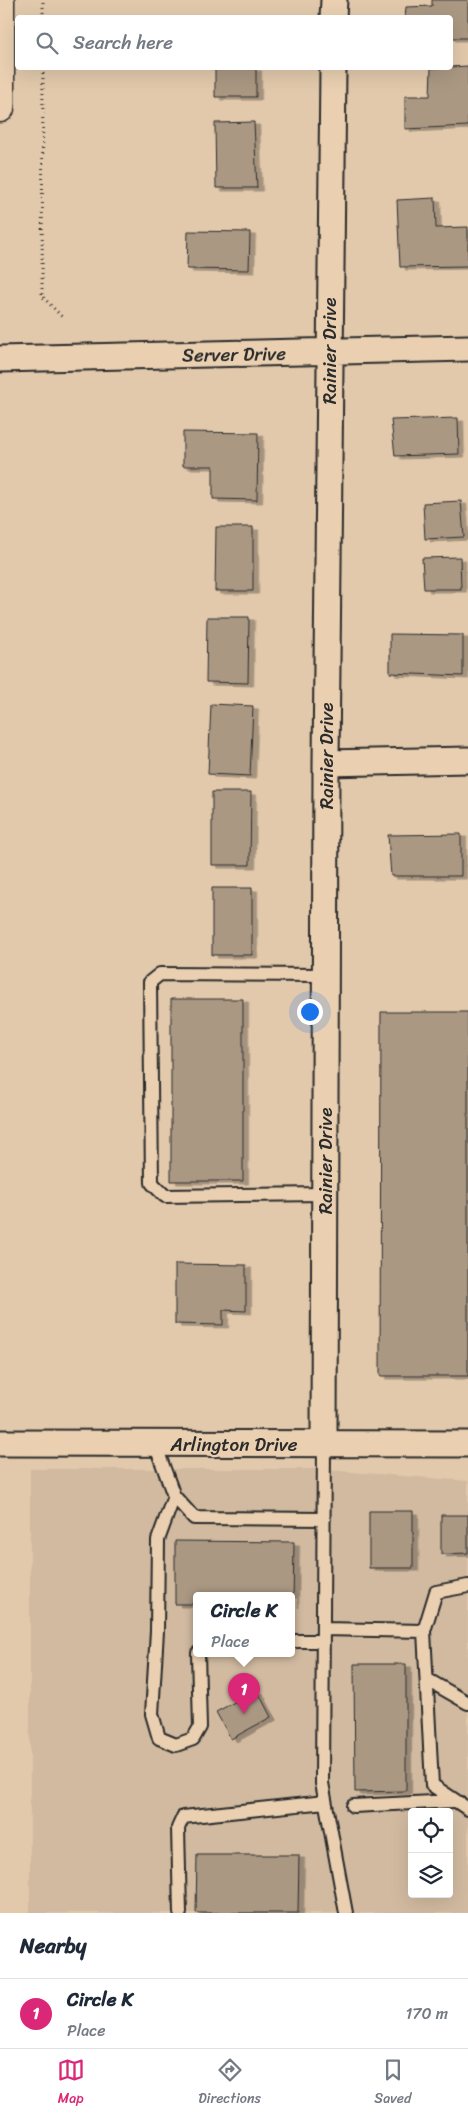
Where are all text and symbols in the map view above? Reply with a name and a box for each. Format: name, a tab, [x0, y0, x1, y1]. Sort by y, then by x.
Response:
search box	[15, 15, 453, 70]
text: Search here	[73, 26, 173, 59]
icon: search	[33, 29, 61, 57]
street label: Rainier Drive	[313, 298, 346, 404]
street label: Server Drive	[182, 337, 286, 371]
street label: Rainier Drive	[310, 703, 343, 809]
your location	[297, 999, 323, 1025]
street label: Rainier Drive	[309, 1108, 342, 1214]
street label: Arlington Drive	[169, 1428, 298, 1461]
popup	[193, 1592, 295, 1657]
text: Circle K	[211, 1594, 277, 1627]
text: Place	[211, 1627, 249, 1656]
pin: 1	[228, 1673, 260, 1714]
map controls	[408, 1808, 453, 1898]
button: locate	[408, 1808, 453, 1853]
button: layers	[408, 1853, 453, 1898]
text: Nearby	[20, 1927, 86, 1965]
text: Circle K	[67, 1983, 133, 2016]
text: 1	[33, 1999, 39, 2028]
text: 170 m	[405, 1999, 448, 2028]
text: Place	[67, 2016, 106, 2045]
tab: Map	[57, 2056, 85, 2111]
tab: Directions	[198, 2056, 261, 2111]
tab: Saved	[374, 2056, 411, 2111]

